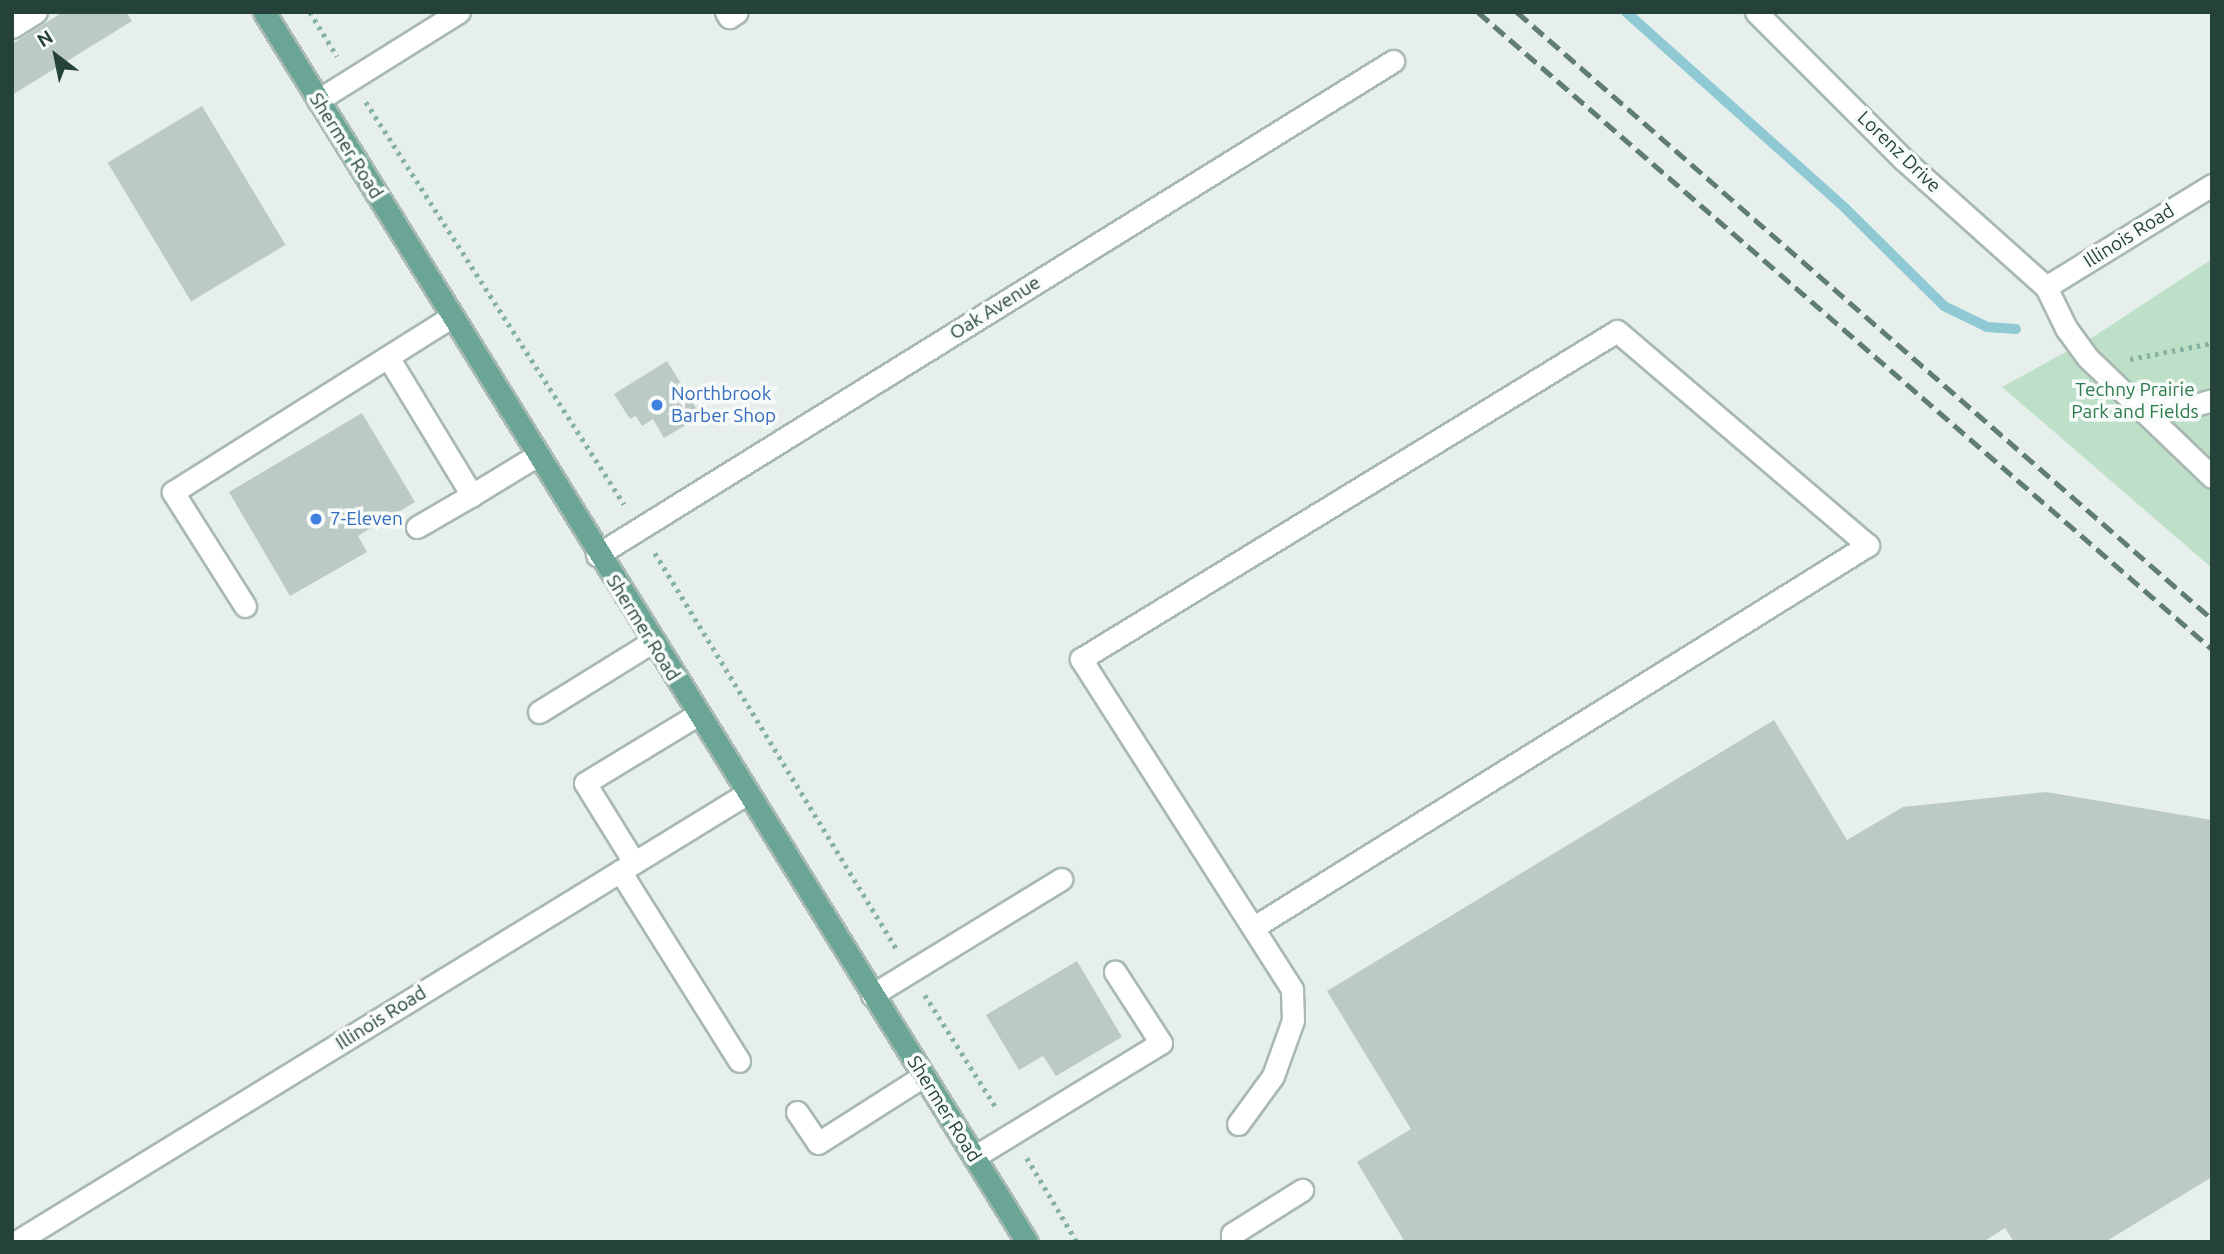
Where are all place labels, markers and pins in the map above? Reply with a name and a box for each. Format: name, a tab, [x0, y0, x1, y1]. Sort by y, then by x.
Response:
place label: Northbrook Barber Shop	[671, 383, 776, 427]
marker: Northbrook Barber Shop	[649, 397, 665, 413]
place label: 7-Eleven	[330, 508, 403, 530]
marker: 7-Eleven	[308, 511, 324, 527]

